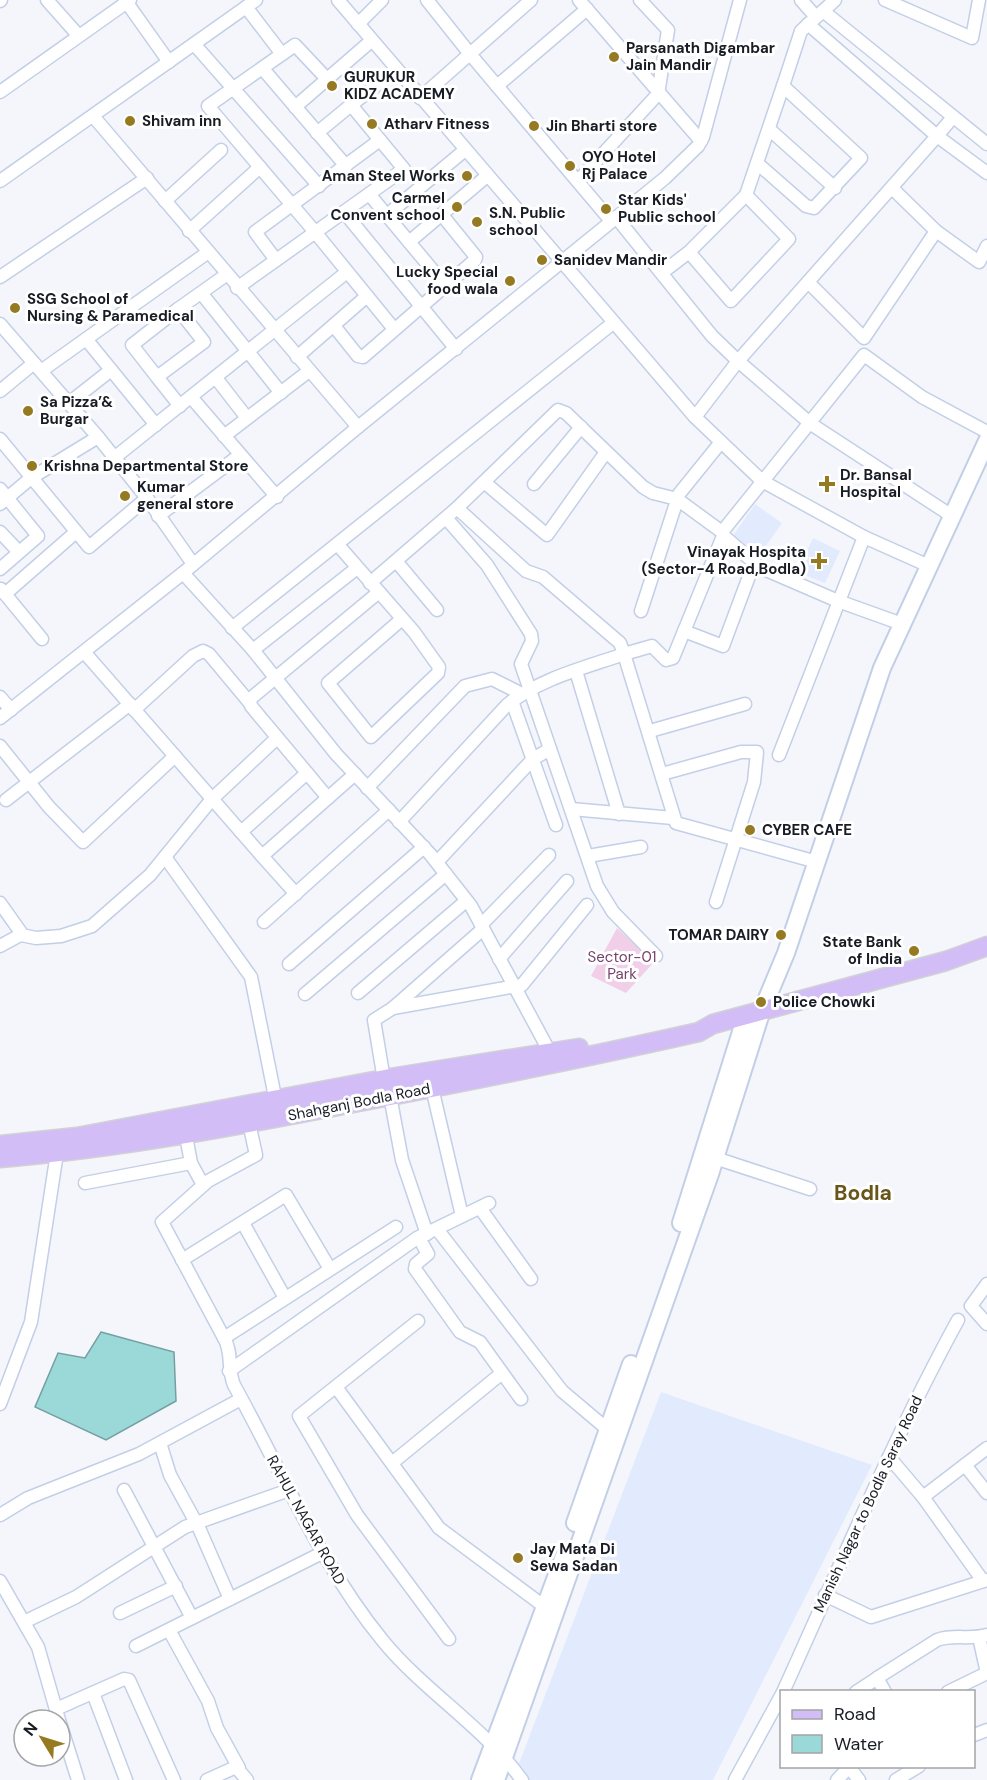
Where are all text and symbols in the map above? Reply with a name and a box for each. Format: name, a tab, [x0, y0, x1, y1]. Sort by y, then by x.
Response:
place label: Parsanath Digambar Jain Mandir	[626, 38, 775, 75]
marker: Parsanath Digambar Jain Mandir	[607, 50, 621, 64]
place label: GURUKUR KIDZ ACADEMY	[344, 67, 455, 104]
marker: GURUKUR KIDZ ACADEMY	[325, 79, 339, 93]
place label: Shivam inn	[142, 111, 222, 131]
marker: Shivam inn	[123, 114, 137, 128]
place label: Atharv Fitness	[384, 114, 490, 134]
place label: Jin Bharti store	[546, 116, 657, 136]
marker: Atharv Fitness	[365, 117, 379, 131]
marker: Jin Bharti store	[527, 119, 541, 133]
place label: OYO Hotel Rj Palace	[582, 147, 656, 184]
marker: OYO Hotel Rj Palace	[563, 159, 577, 173]
place label: Aman Steel Works	[322, 166, 455, 186]
marker: Aman Steel Works	[460, 169, 474, 183]
place label: Carmel Convent school	[330, 188, 445, 225]
place label: Star Kids' Public school	[618, 190, 716, 227]
marker: Carmel Convent school	[450, 200, 464, 214]
marker: Star Kids' Public school	[599, 202, 613, 216]
place label: S.N. Public school	[489, 203, 566, 240]
marker: S.N. Public school	[470, 215, 484, 229]
place label: Sanidev Mandir	[554, 250, 667, 270]
marker: Sanidev Mandir	[535, 253, 549, 267]
place label: Lucky Special food wala	[396, 262, 498, 299]
marker: Lucky Special food wala	[503, 274, 517, 288]
place label: SSG School of Nursing & Paramedical	[27, 289, 194, 326]
marker: SSG School of Nursing & Paramedical	[8, 301, 22, 315]
place label: Sa Pizza’& Burgar	[40, 392, 113, 429]
marker: Sa Pizza’& Burgar	[21, 404, 35, 418]
place label: Krishna Departmental Store	[44, 456, 249, 476]
marker: Krishna Departmental Store	[25, 459, 39, 473]
place label: Dr. Bansal Hospital	[840, 465, 912, 502]
marker: Dr. Bansal Hospital	[818, 475, 836, 493]
place label: Kumar general store	[137, 477, 234, 514]
marker: Kumar general store	[118, 489, 132, 503]
place label: Vinayak Hospita (Sector-4 Road,Bodla)	[641, 542, 806, 579]
marker: Vinayak Hospita (Sector-4 Road,Bodla)	[810, 552, 828, 570]
place label: CYBER CAFE	[762, 820, 852, 840]
marker: CYBER CAFE	[743, 823, 757, 837]
place label: TOMAR DAIRY	[668, 925, 769, 945]
marker: TOMAR DAIRY	[774, 928, 788, 942]
place label: State Bank of India	[823, 932, 902, 969]
marker: State Bank of India	[907, 944, 921, 958]
park label: Sector-01 Park	[588, 947, 656, 984]
place label: Police Chowki	[773, 992, 875, 1012]
marker: Police Chowki	[754, 995, 768, 1009]
street label: Shahganj Bodla Road	[286, 1078, 432, 1126]
district label: Bodla	[834, 1179, 892, 1207]
street label: Manish Nagar to Bodla Saray Road	[809, 1393, 927, 1615]
street label: RAHUL NAGAR ROAD	[262, 1452, 350, 1588]
place label: Jay Mata Di Sewa Sadan	[530, 1539, 618, 1576]
marker: Jay Mata Di Sewa Sadan	[511, 1551, 525, 1565]
legend	[780, 1690, 975, 1768]
text: Road	[834, 1702, 876, 1726]
north arrow	[12, 1708, 72, 1768]
text: N	[19, 1718, 42, 1740]
text: Water	[834, 1732, 884, 1756]

